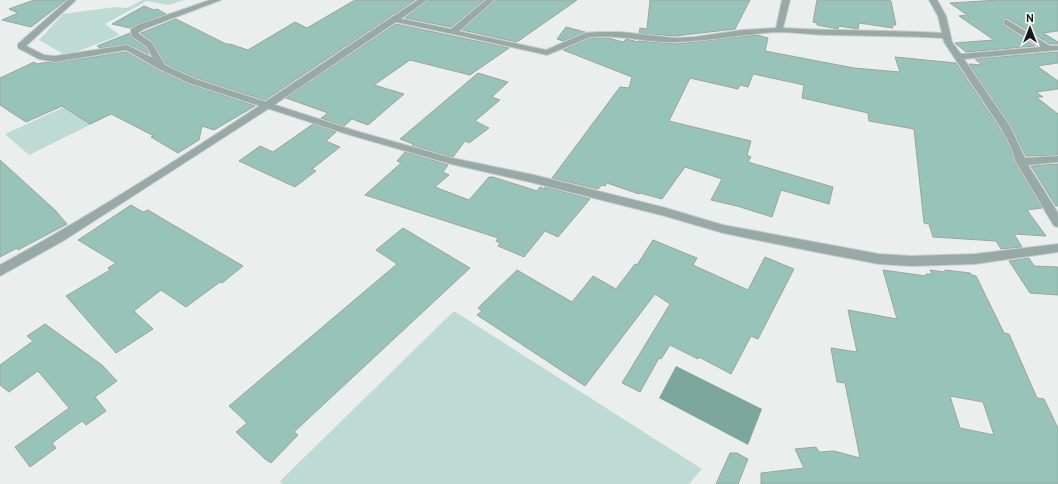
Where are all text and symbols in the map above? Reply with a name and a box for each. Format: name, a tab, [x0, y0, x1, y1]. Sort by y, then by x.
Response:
north arrow	[1010, 8, 1050, 48]
text: N	[1026, 12, 1034, 26]

